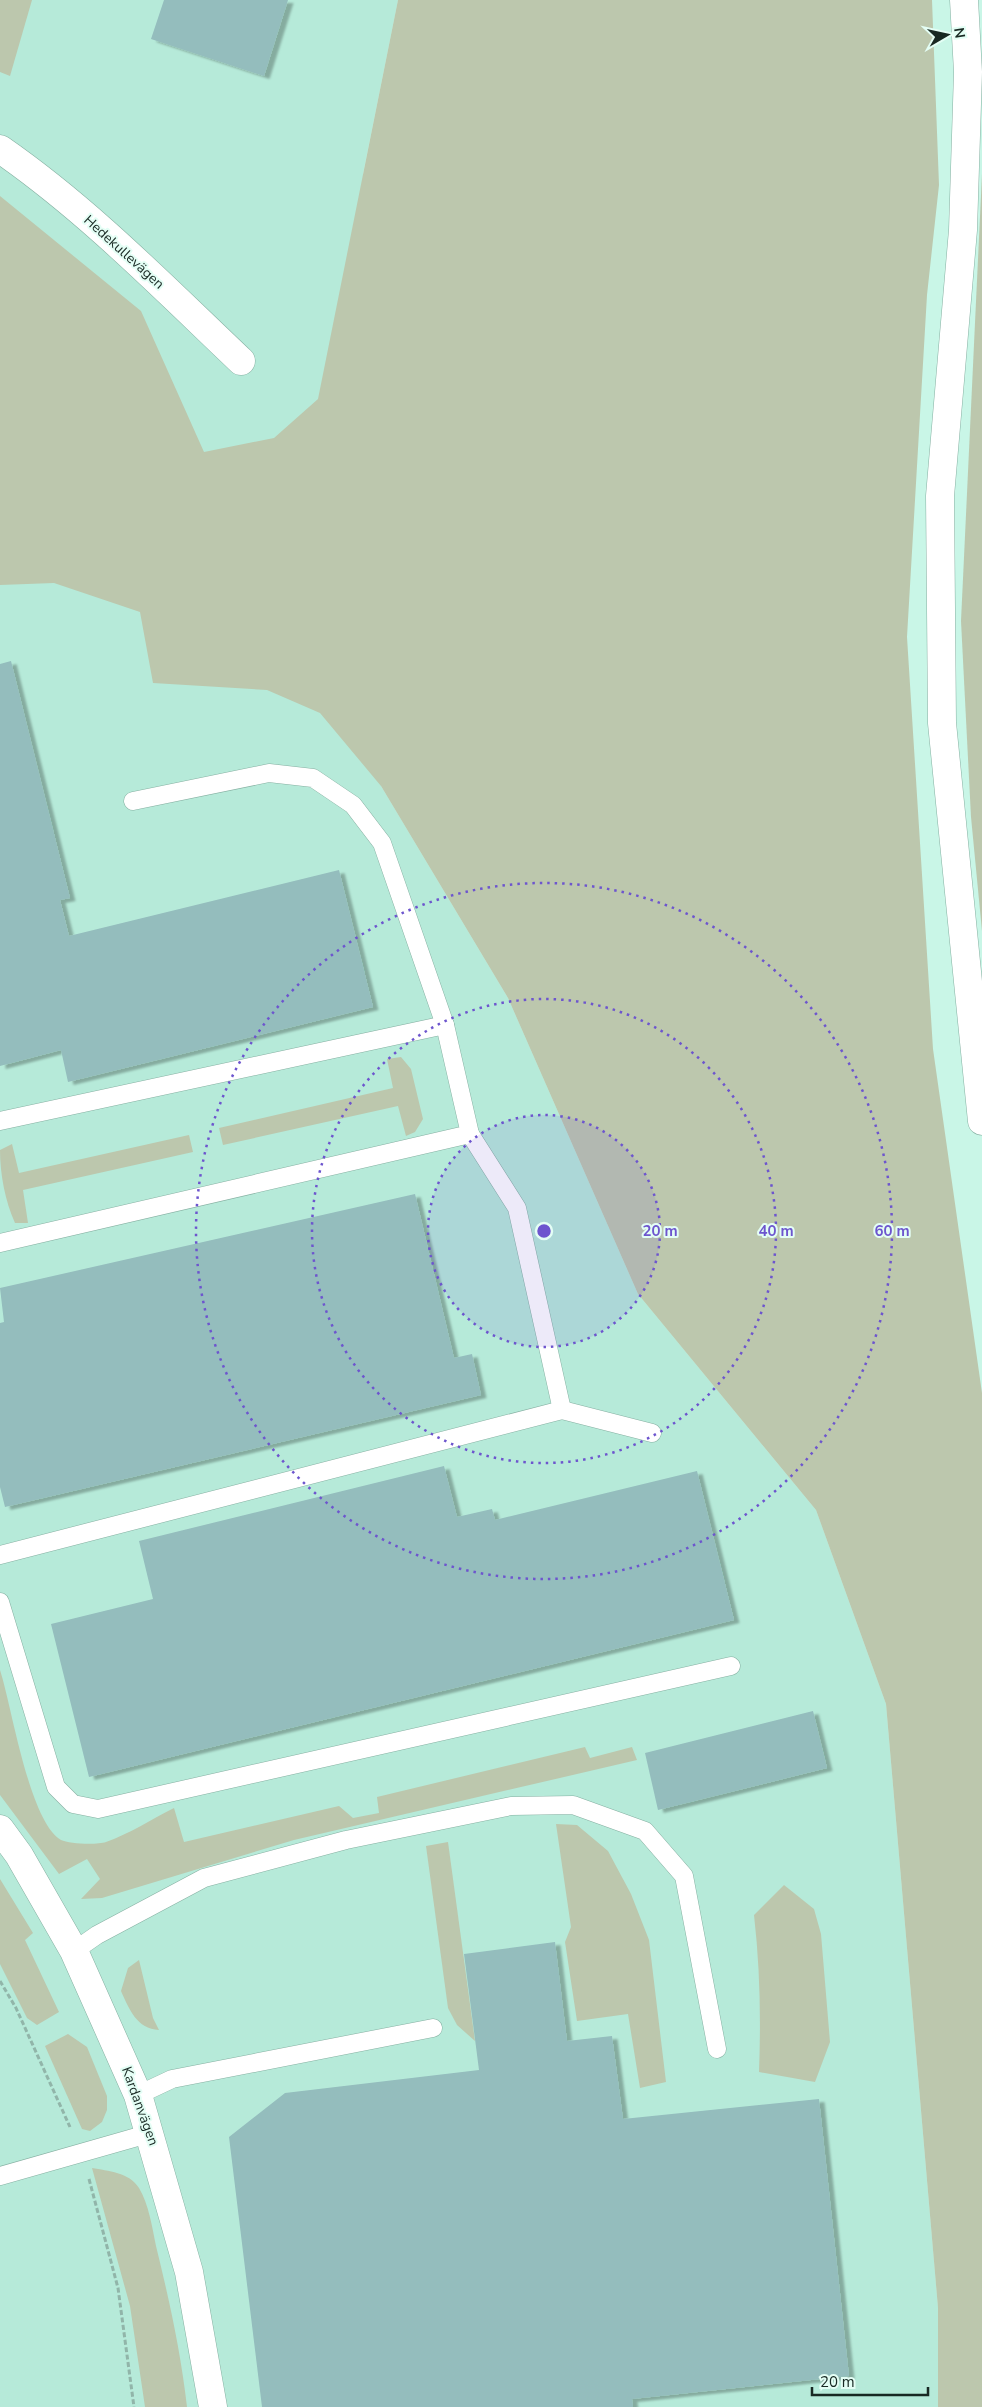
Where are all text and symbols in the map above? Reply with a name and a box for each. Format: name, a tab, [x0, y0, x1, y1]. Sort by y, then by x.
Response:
north arrow	[922, 10, 972, 60]
text: N	[949, 26, 970, 40]
street label: Hedekullevägen	[80, 211, 168, 293]
text: 20 m	[642, 1221, 678, 1241]
text: 40 m	[758, 1221, 794, 1241]
text: 60 m	[874, 1221, 910, 1241]
centre of rings	[535, 1222, 553, 1240]
street label: Kardanvägen	[117, 2064, 163, 2148]
scale bar	[812, 2364, 928, 2396]
text: 20 m	[820, 2372, 855, 2392]

